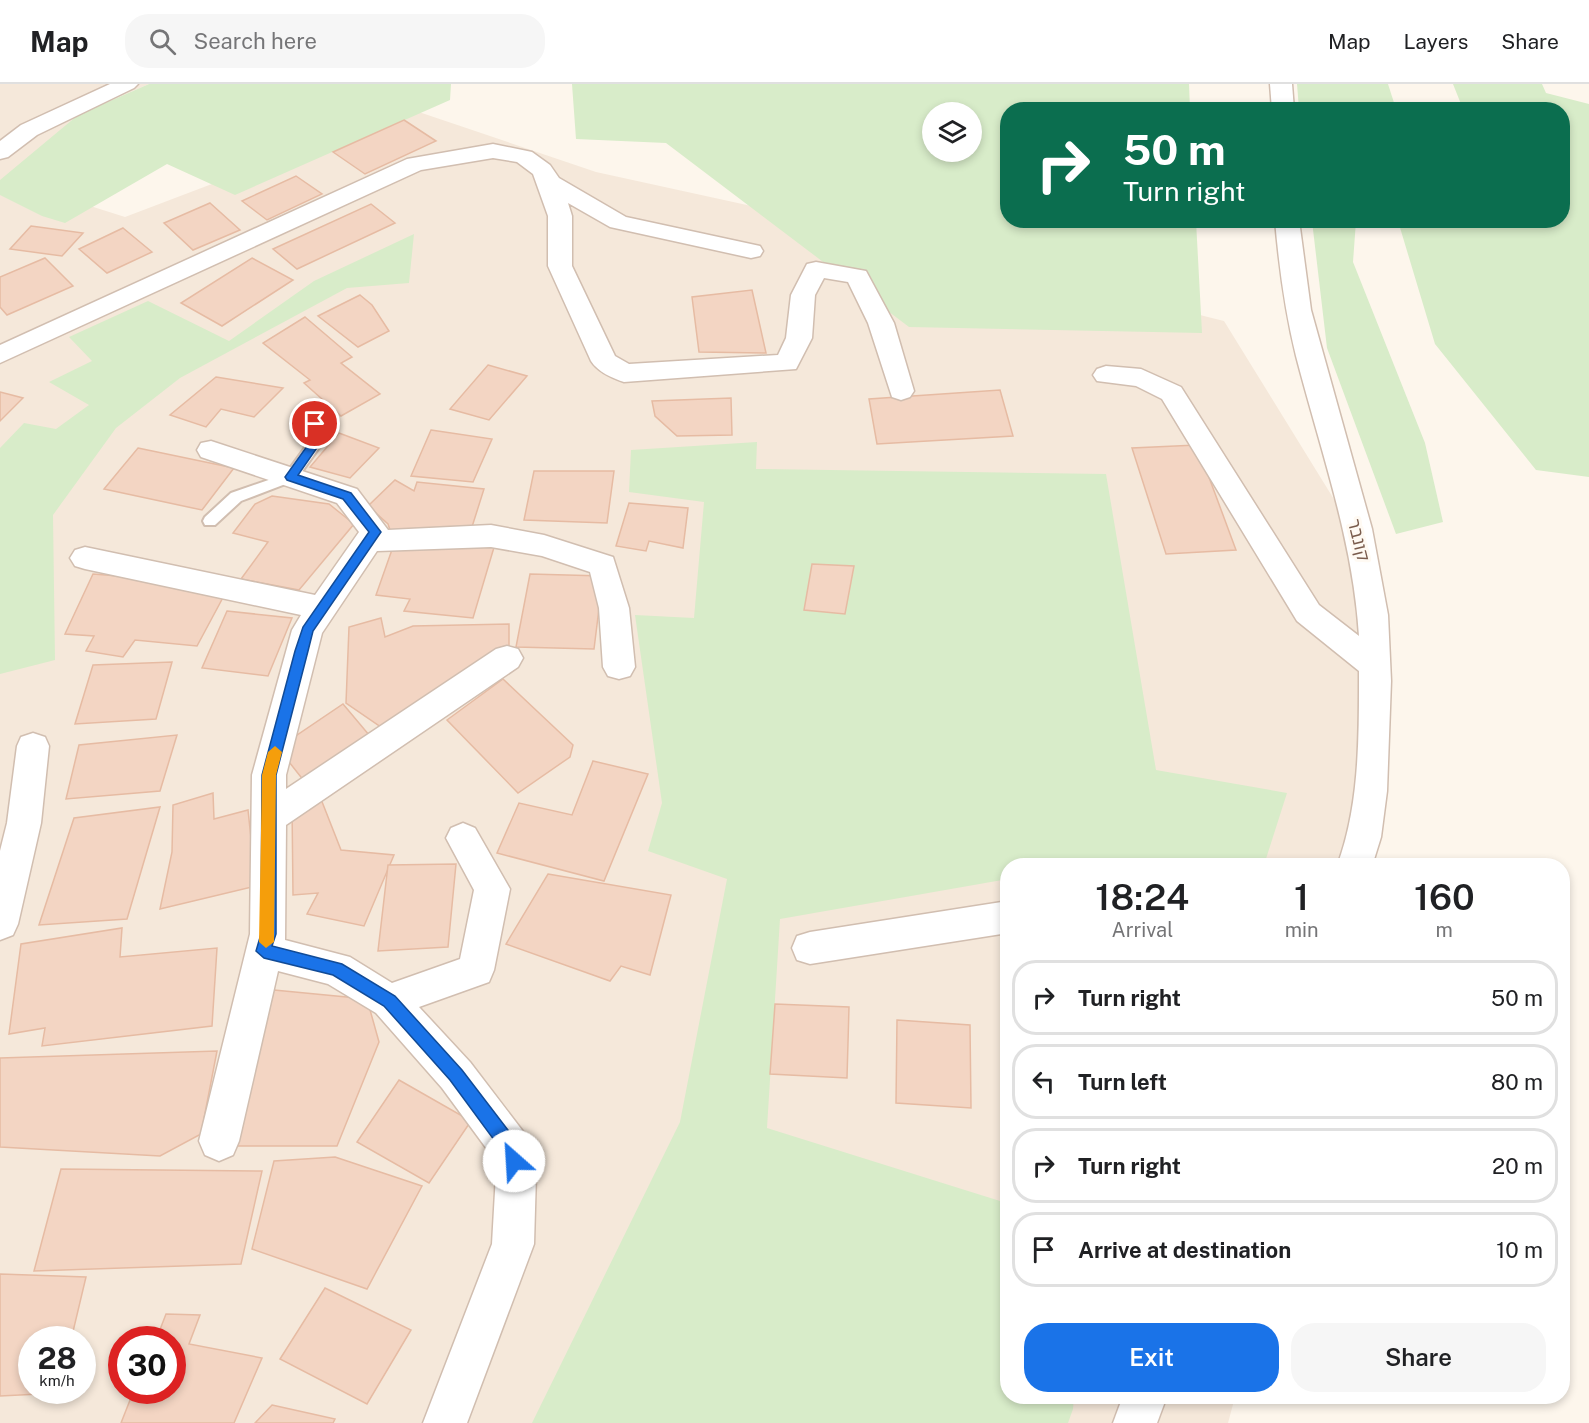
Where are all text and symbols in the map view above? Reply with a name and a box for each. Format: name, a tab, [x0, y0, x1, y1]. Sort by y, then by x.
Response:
search box	[125, 14, 545, 68]
text: Map	[30, 25, 89, 58]
icon: search	[146, 25, 179, 58]
text: Search here	[194, 28, 317, 54]
text: Map	[1328, 29, 1371, 54]
text: Layers	[1404, 29, 1468, 54]
text: Share	[1501, 29, 1559, 54]
map controls	[922, 102, 982, 162]
button: layers	[922, 102, 982, 162]
text: 50 m	[1123, 125, 1226, 174]
icon: right	[1024, 126, 1102, 204]
text: Turn right	[1123, 175, 1246, 207]
pin	[289, 398, 340, 449]
icon: arrive	[298, 407, 331, 440]
street label: קונבר	[1344, 517, 1374, 563]
text: 18:24	[1095, 876, 1189, 918]
text: 1	[1294, 876, 1309, 918]
text: 160	[1414, 876, 1475, 918]
text: Arrival	[1111, 918, 1173, 942]
text: min	[1285, 918, 1319, 942]
text: m	[1436, 918, 1453, 942]
icon: right	[1027, 981, 1060, 1014]
text: Turn right	[1078, 985, 1181, 1011]
text: 50 m	[1491, 985, 1543, 1011]
icon: left	[1027, 1065, 1060, 1098]
text: Turn left	[1078, 1069, 1167, 1095]
text: 80 m	[1491, 1069, 1543, 1095]
position arrow	[482, 1129, 546, 1193]
icon: right	[1027, 1149, 1060, 1182]
text: Turn right	[1078, 1153, 1181, 1179]
text: 20 m	[1492, 1153, 1543, 1179]
icon: arrive	[1027, 1233, 1060, 1266]
text: Arrive at destination	[1078, 1237, 1291, 1263]
text: 10 m	[1496, 1237, 1543, 1263]
button: Exit	[1024, 1323, 1279, 1392]
button: Share	[1291, 1323, 1546, 1392]
speed limit sign: 30	[108, 1326, 186, 1404]
text: 28	[37, 1340, 77, 1376]
text: km/h	[39, 1372, 75, 1389]

